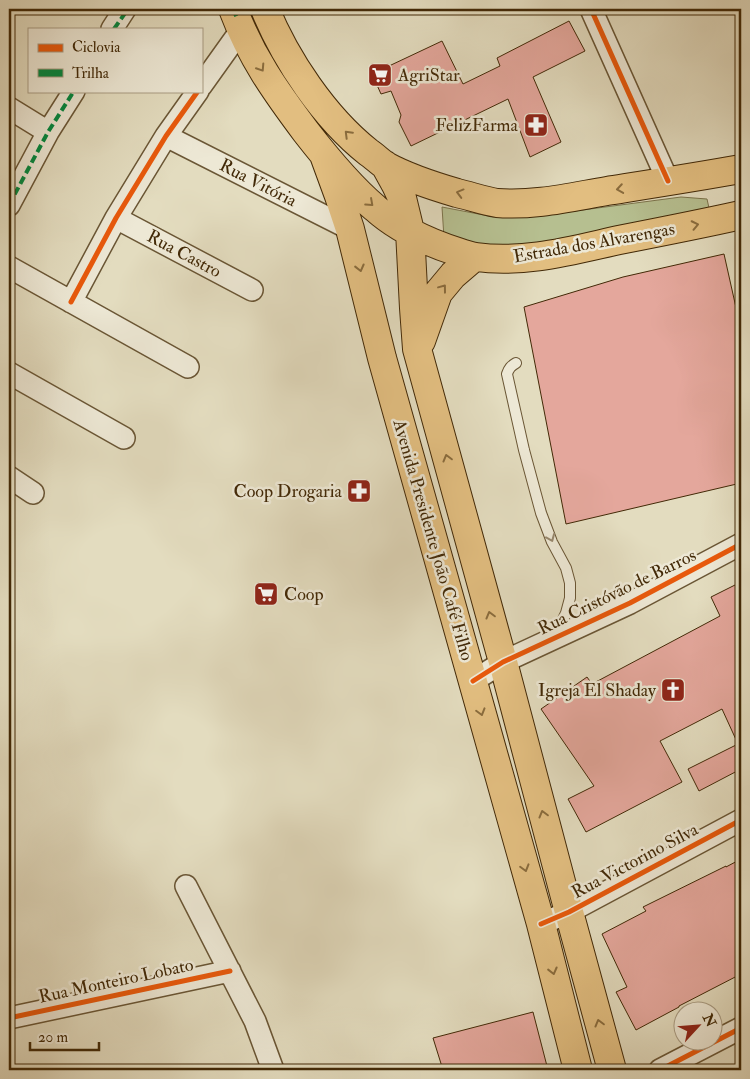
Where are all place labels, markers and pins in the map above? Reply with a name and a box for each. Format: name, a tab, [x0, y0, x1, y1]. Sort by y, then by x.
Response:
supermarket icon: AgriStar	[367, 62, 393, 88]
place label: AgriStar	[397, 64, 460, 87]
pharmacy icon: FelizFarma	[523, 112, 549, 138]
place label: FelizFarma	[435, 114, 519, 137]
pharmacy icon: Coop Drogaria	[346, 478, 372, 504]
place label: Coop Drogaria	[233, 480, 343, 503]
supermarket icon: Coop	[253, 581, 279, 607]
place label: Coop	[284, 583, 324, 606]
church icon: Igreja El Shaday	[660, 677, 686, 703]
place label: Igreja El Shaday	[538, 679, 657, 702]

